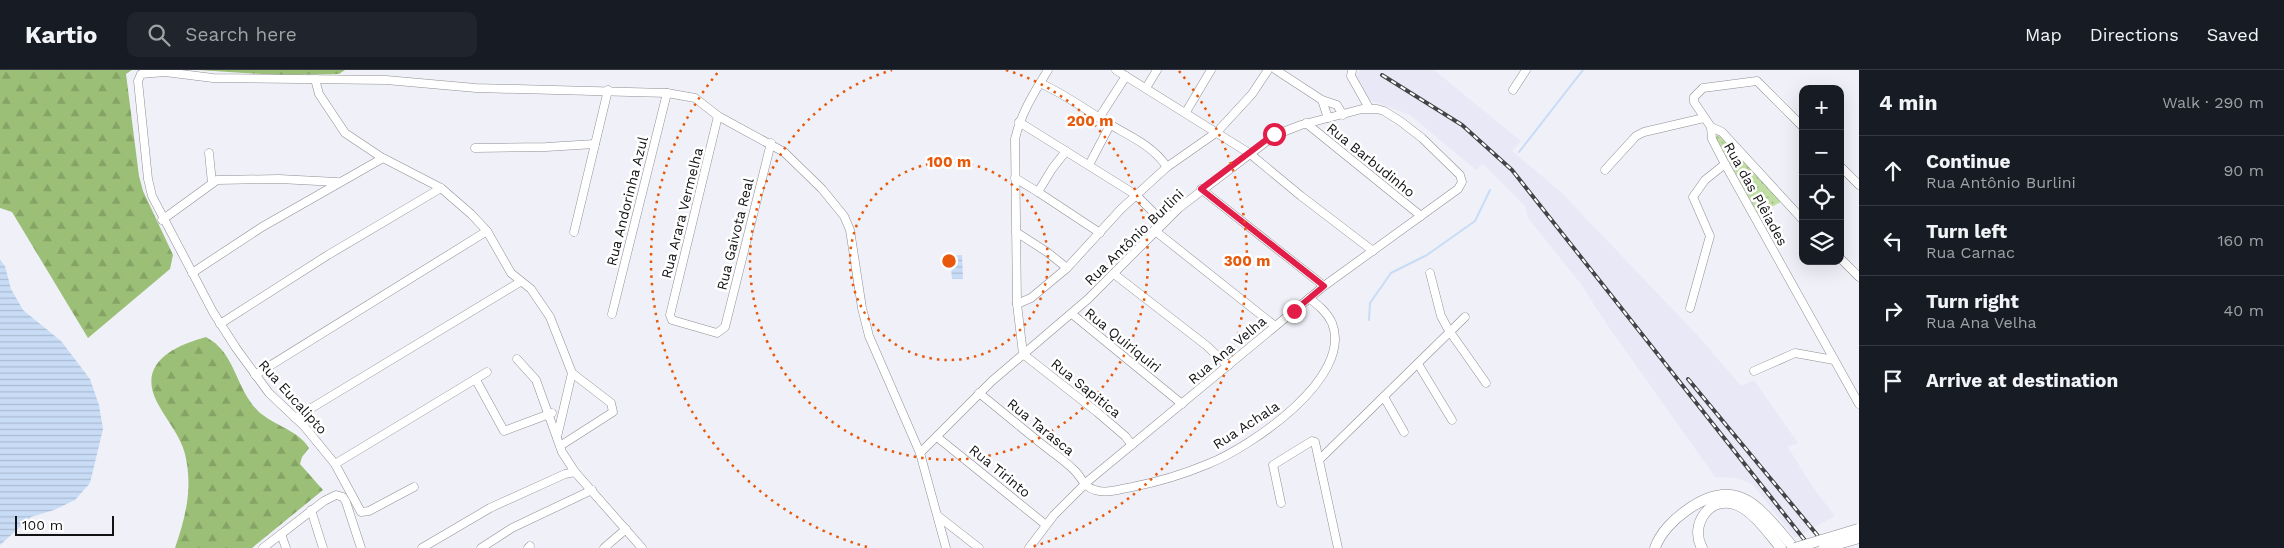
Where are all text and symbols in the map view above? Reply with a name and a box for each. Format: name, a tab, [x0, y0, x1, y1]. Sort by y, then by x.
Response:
search box	[127, 12, 477, 57]
text: Kartio	[25, 21, 97, 49]
icon: search	[145, 21, 173, 49]
text: Search here	[185, 23, 297, 46]
text: Map	[2025, 24, 2062, 45]
text: Directions	[2090, 24, 2179, 45]
text: Saved	[2207, 24, 2259, 45]
map controls	[1799, 85, 1844, 265]
button: +	[1799, 85, 1844, 130]
text: 4 min	[1879, 90, 1937, 115]
text: Walk · 290 m	[2162, 93, 2264, 112]
text: 200 m	[1067, 112, 1113, 130]
street label: Rua Barbudinho	[1324, 120, 1418, 200]
route start	[1263, 123, 1286, 146]
button: −	[1799, 130, 1844, 175]
street label: Rua Andorinha Azul	[603, 134, 651, 267]
street label: Rua das Plêiades	[1721, 139, 1791, 249]
street label: Rua Arara Vermelha	[658, 146, 706, 280]
text: Continue	[1926, 150, 2010, 173]
text: 100 m	[927, 153, 971, 171]
icon: ahead	[1879, 157, 1907, 185]
text: 90 m	[2223, 161, 2264, 180]
text: Rua Antônio Burlini	[1926, 173, 2076, 192]
button: locate	[1799, 175, 1844, 220]
street label: Rua Gaivota Real	[713, 176, 757, 292]
street label: Rua Antônio Burlini	[1081, 186, 1187, 288]
button: layers	[1799, 220, 1844, 265]
text: Turn left	[1926, 220, 2007, 243]
icon: left	[1879, 227, 1907, 255]
text: 160 m	[2217, 231, 2264, 250]
text: Rua Carnac	[1926, 243, 2015, 262]
centre of rings	[940, 252, 958, 270]
text: 300 m	[1224, 252, 1270, 270]
text: Turn right	[1926, 290, 2019, 313]
icon: right	[1879, 297, 1907, 325]
route end	[1283, 300, 1306, 323]
text: 40 m	[2224, 301, 2264, 320]
street label: Rua Quiriquiri	[1082, 305, 1164, 375]
street label: Rua Ana Velha	[1185, 313, 1269, 387]
text: Rua Ana Velha	[1926, 313, 2037, 332]
street label: Rua Sapitica	[1048, 355, 1124, 421]
street label: Rua Eucalipto	[256, 357, 330, 437]
icon: arrive	[1879, 367, 1907, 395]
text: Arrive at destination	[1926, 369, 2118, 392]
street label: Rua Tarasca	[1004, 395, 1078, 459]
street label: Rua Achala	[1210, 398, 1282, 452]
street label: Rua Tirinto	[966, 441, 1034, 501]
scale bar	[15, 513, 114, 536]
text: 100 m	[22, 517, 63, 533]

